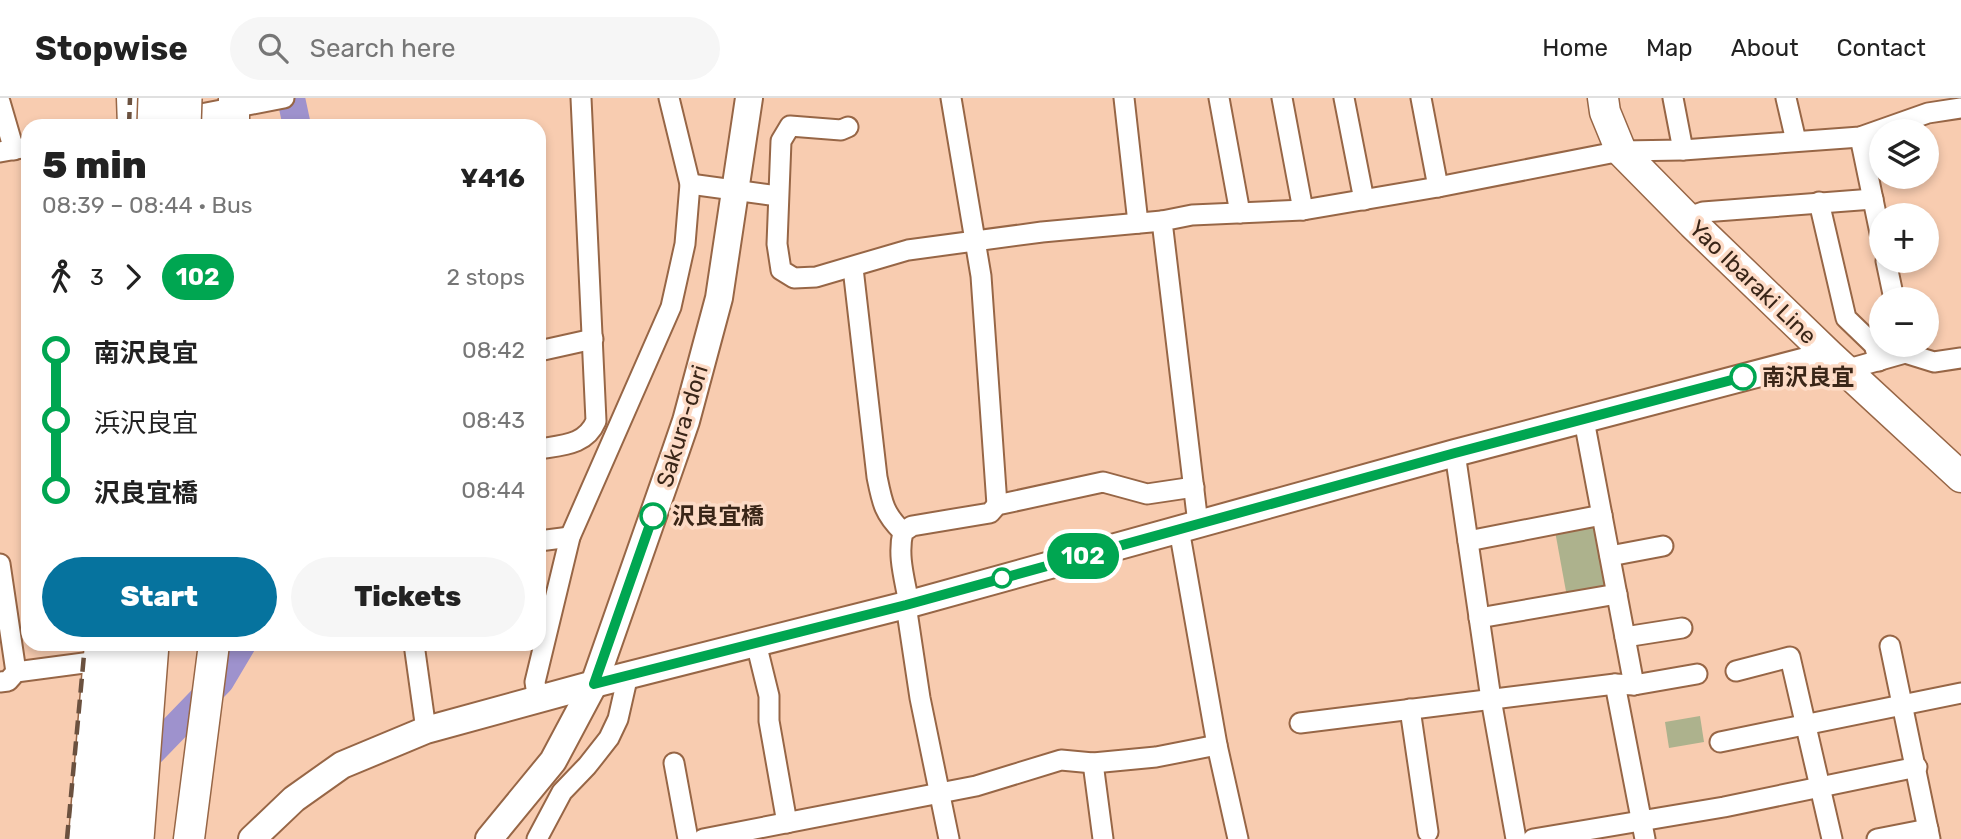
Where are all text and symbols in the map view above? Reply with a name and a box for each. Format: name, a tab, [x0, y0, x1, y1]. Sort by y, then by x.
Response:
search box	[230, 17, 720, 80]
text: Stopwise	[35, 29, 188, 68]
icon: search	[254, 29, 292, 67]
text: Search here	[310, 33, 456, 64]
text: Home	[1542, 34, 1608, 62]
text: Map	[1646, 34, 1693, 62]
text: About	[1731, 34, 1799, 62]
text: Contact	[1837, 34, 1926, 62]
map controls	[1869, 119, 1939, 357]
button: layers	[1869, 119, 1939, 189]
text: 5 min	[42, 142, 147, 188]
text: ¥416	[460, 163, 525, 194]
text: 08:39 – 08:44 · Bus	[42, 191, 253, 219]
button: +	[1869, 203, 1939, 273]
street label: Yao Ibaraki Line	[1683, 214, 1823, 350]
icon: walk	[42, 258, 80, 296]
icon: forward	[114, 258, 152, 296]
text: 3	[90, 263, 104, 291]
text: 102	[176, 263, 220, 291]
text: 2 stops	[447, 263, 525, 291]
button: −	[1869, 287, 1939, 357]
text: 08:42	[462, 336, 525, 364]
text: 南沢良宜	[94, 338, 198, 369]
street label: Sakura-dori	[650, 362, 714, 490]
place label: 南沢良宜	[1762, 363, 1854, 391]
marker: 南沢良宜	[1730, 364, 1756, 390]
text: 08:43	[462, 406, 525, 434]
text: 浜沢良宜	[94, 408, 198, 439]
text: 08:44	[461, 476, 525, 504]
text: 沢良宜橋	[94, 478, 198, 509]
place label: 沢良宜橋	[672, 502, 764, 530]
marker: 沢良宜橋	[640, 503, 666, 529]
line badge: 102	[1043, 533, 1123, 579]
text: 102	[1061, 542, 1105, 570]
button: Start	[42, 557, 277, 637]
button: Tickets	[291, 557, 525, 637]
unlabelled marker	[992, 568, 1012, 588]

